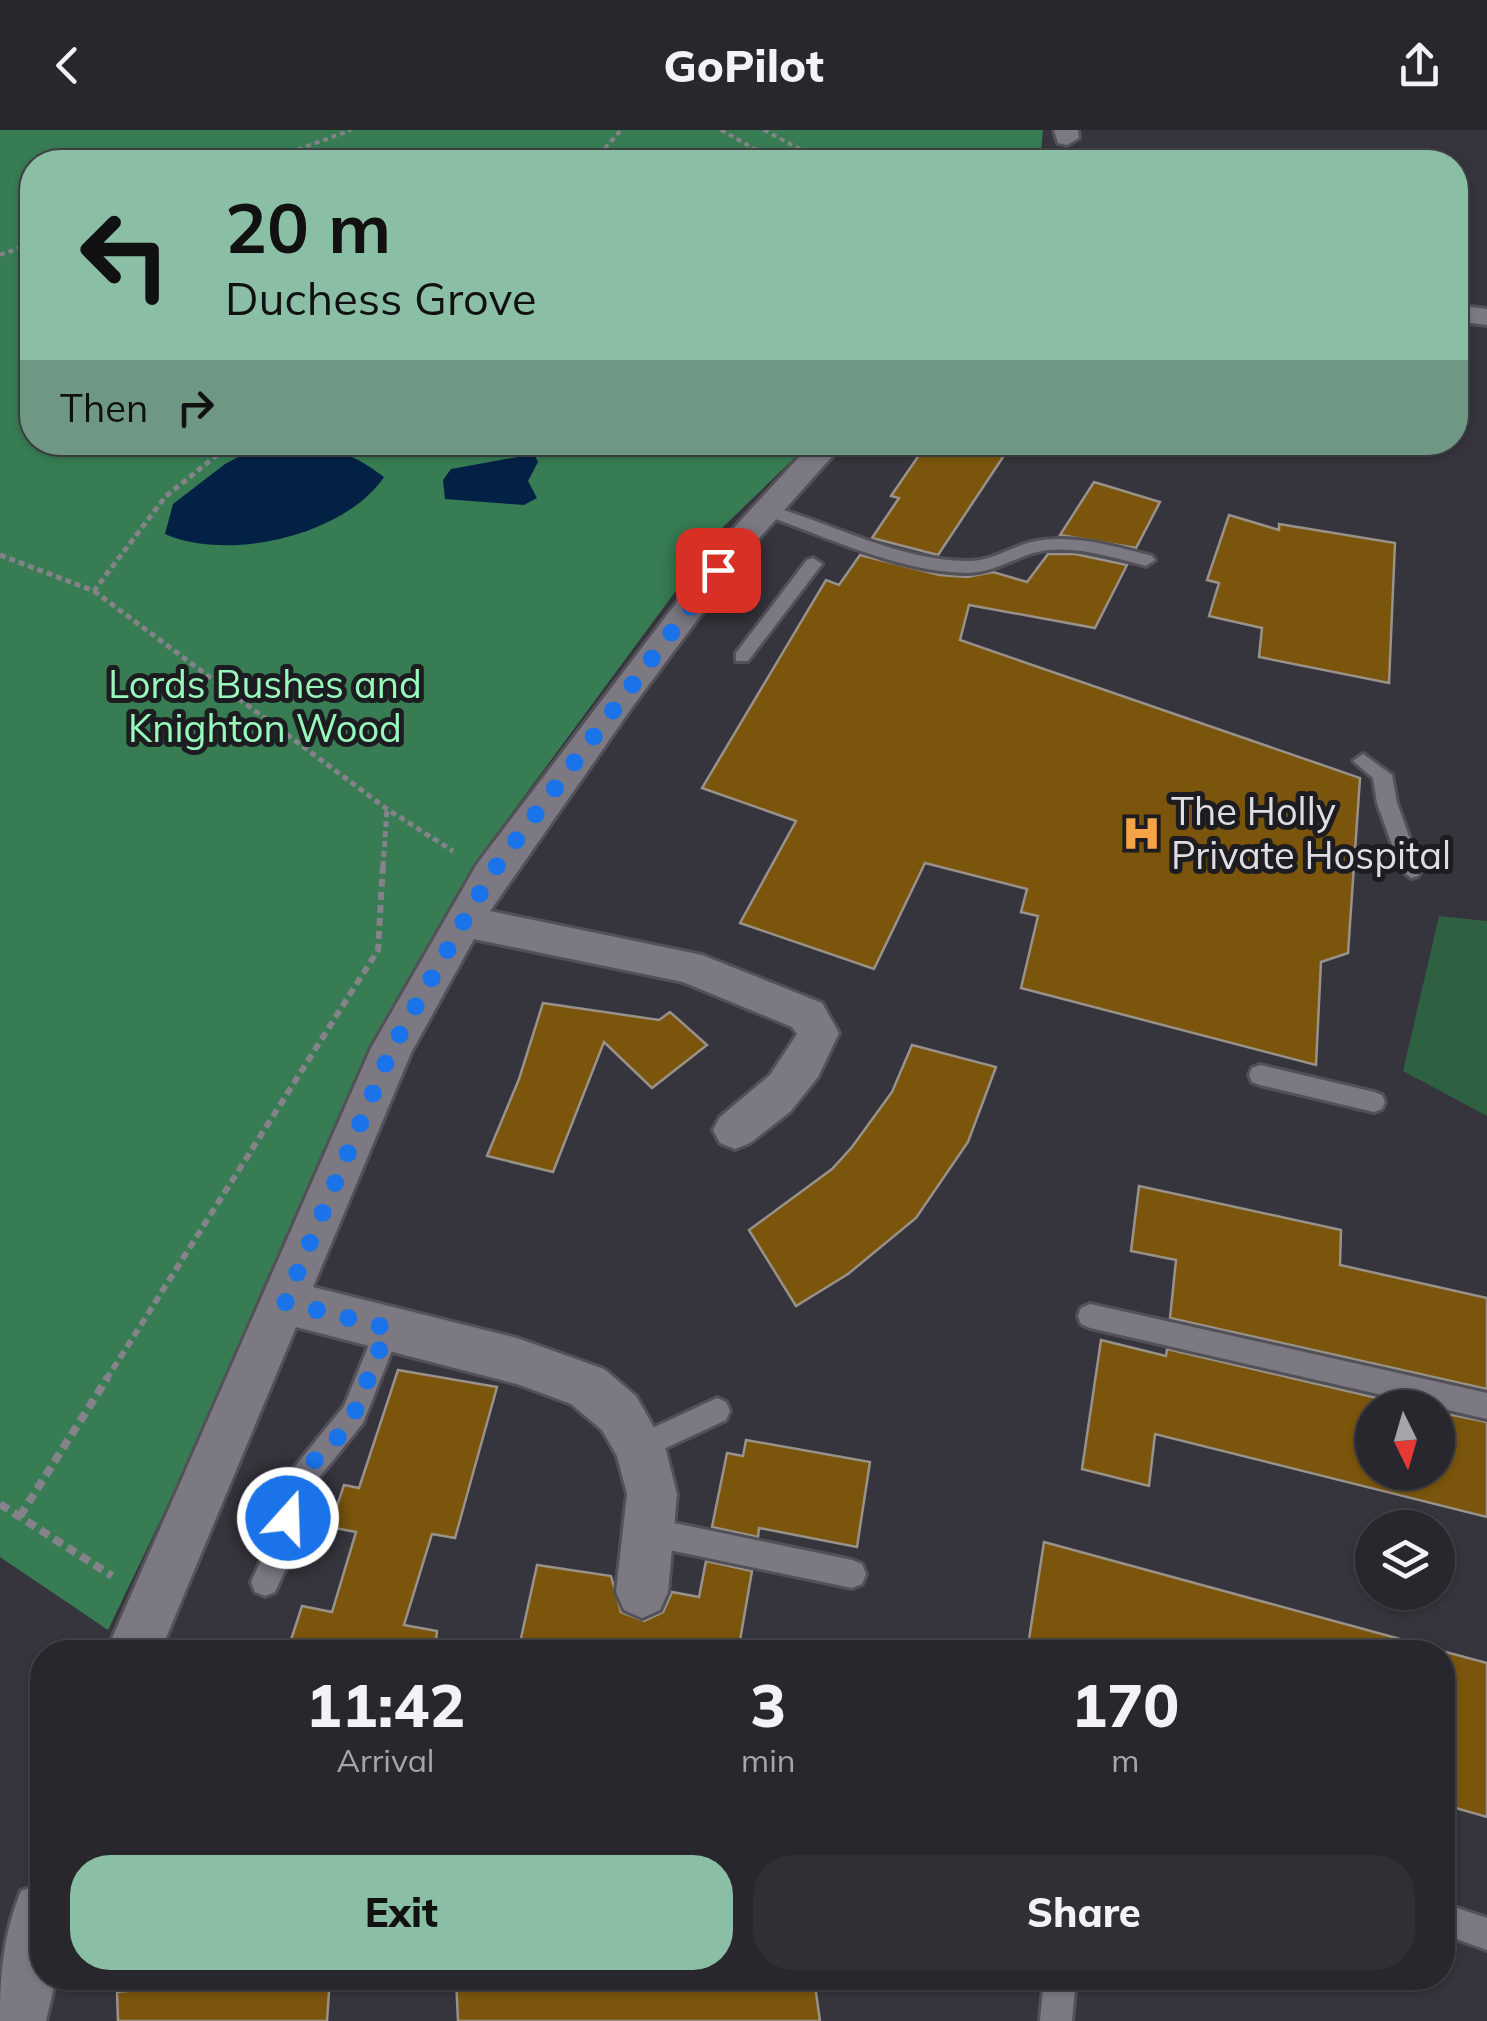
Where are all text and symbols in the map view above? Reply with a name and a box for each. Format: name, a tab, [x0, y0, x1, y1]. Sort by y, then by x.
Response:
text: GoPilot	[663, 37, 824, 93]
icon: back	[40, 38, 95, 93]
icon: share	[1392, 38, 1447, 93]
text: 20 m	[225, 183, 391, 271]
icon: left	[60, 190, 190, 320]
text: Duchess Grove	[225, 270, 536, 326]
icon: right	[168, 380, 223, 435]
text: Then	[60, 384, 148, 432]
pin	[676, 528, 761, 613]
icon: arrive	[691, 543, 746, 598]
park label: Lords Bushes and Knighton Wood	[108, 660, 422, 752]
place label: The Holly Private Hospital	[1171, 787, 1451, 879]
hospital icon: The Holly Private Hospital	[1120, 812, 1162, 854]
north arrow	[1355, 1390, 1455, 1490]
map controls	[1355, 1390, 1455, 1610]
position arrow	[236, 1466, 340, 1570]
button: layers	[1355, 1510, 1455, 1610]
text: 11:42	[306, 1667, 465, 1742]
text: 3	[750, 1667, 786, 1742]
text: 170	[1071, 1667, 1179, 1742]
text: Arrival	[337, 1740, 434, 1780]
text: min	[741, 1740, 796, 1780]
text: m	[1111, 1740, 1139, 1780]
button: Exit	[70, 1855, 733, 1970]
button: Share	[753, 1855, 1415, 1970]

